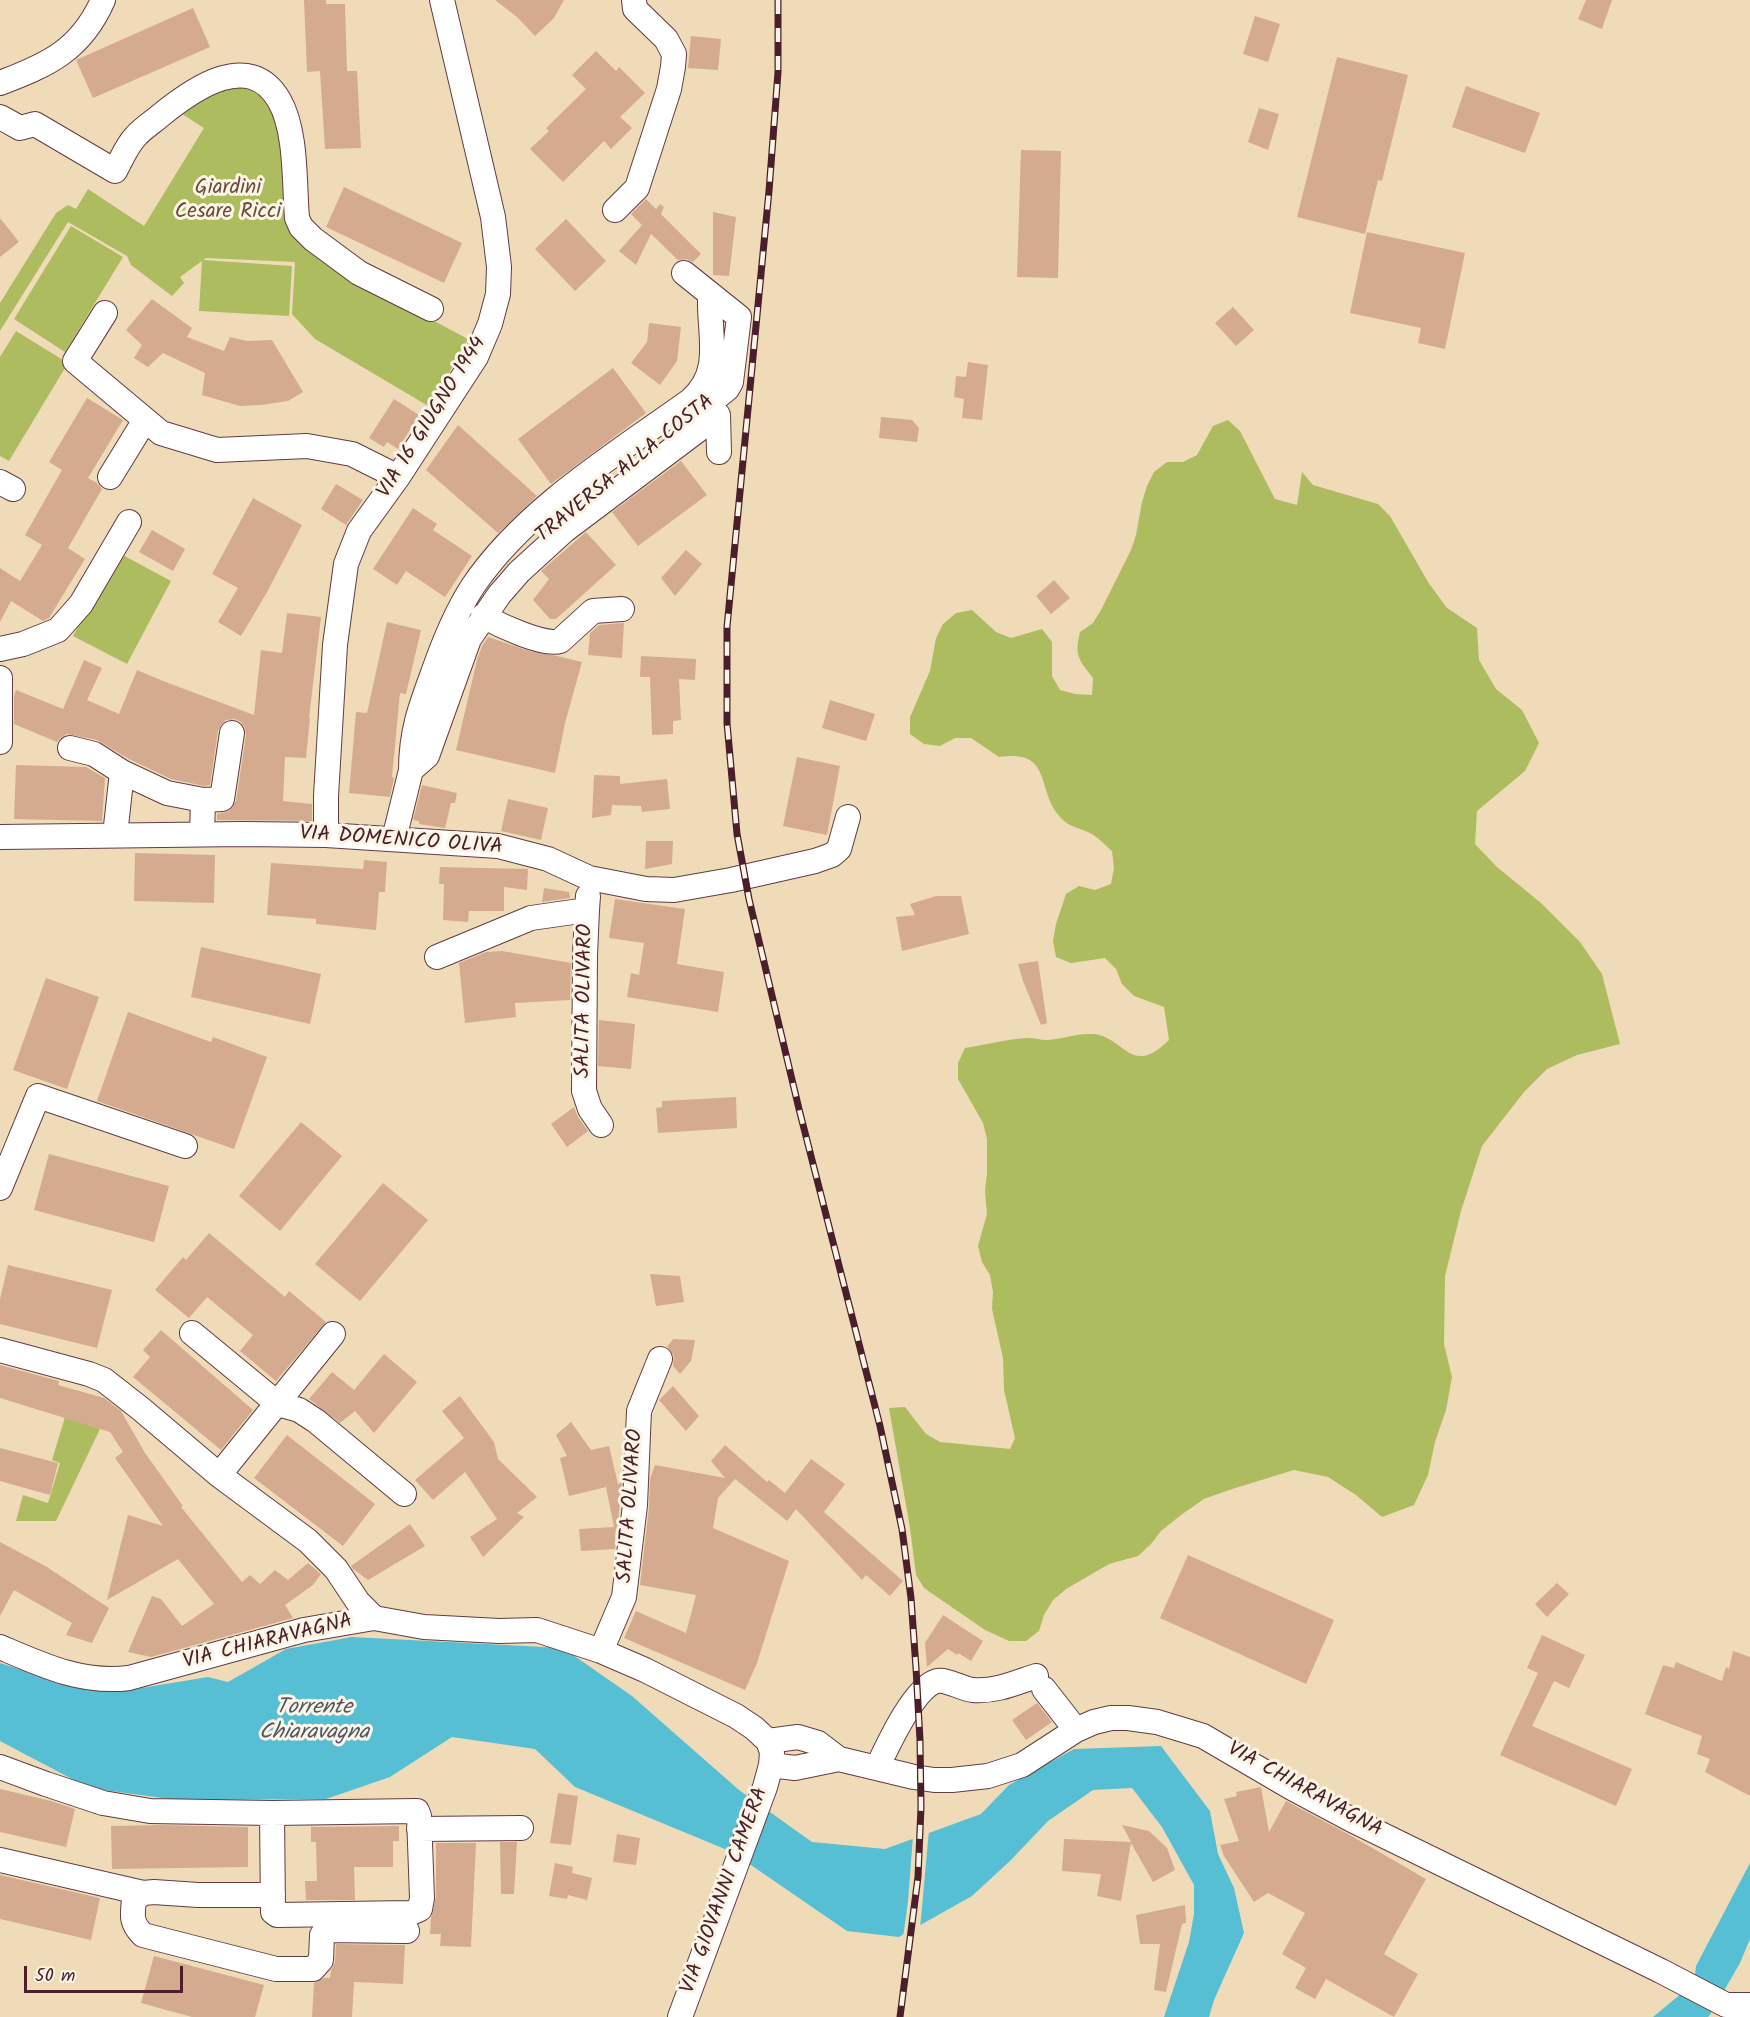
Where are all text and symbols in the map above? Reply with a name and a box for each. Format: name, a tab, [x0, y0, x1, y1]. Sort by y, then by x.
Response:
park label: Giardini Cesare Ricci	[175, 176, 281, 226]
street label: VIA 16 GIUGNO 1944	[373, 333, 493, 503]
street label: TRAVERSA ALLA COSTA	[532, 390, 720, 550]
street label: VIA DOMENICO OLIVA	[299, 822, 503, 862]
street label: SALITA OLIVARO	[572, 924, 600, 1078]
street label: SALITA OLIVARO	[614, 1428, 650, 1584]
street label: VIA CHIARAVAGNA	[181, 1610, 355, 1676]
water label: Torrente Chiaravagna	[259, 1696, 369, 1748]
street label: VIA CHIARAVAGNA	[1222, 1738, 1386, 1844]
street label: VIA GIOVANNI CAMERA	[677, 1784, 775, 1998]
scale bar	[27, 1954, 186, 1992]
text: 50 m	[35, 1962, 75, 1991]

